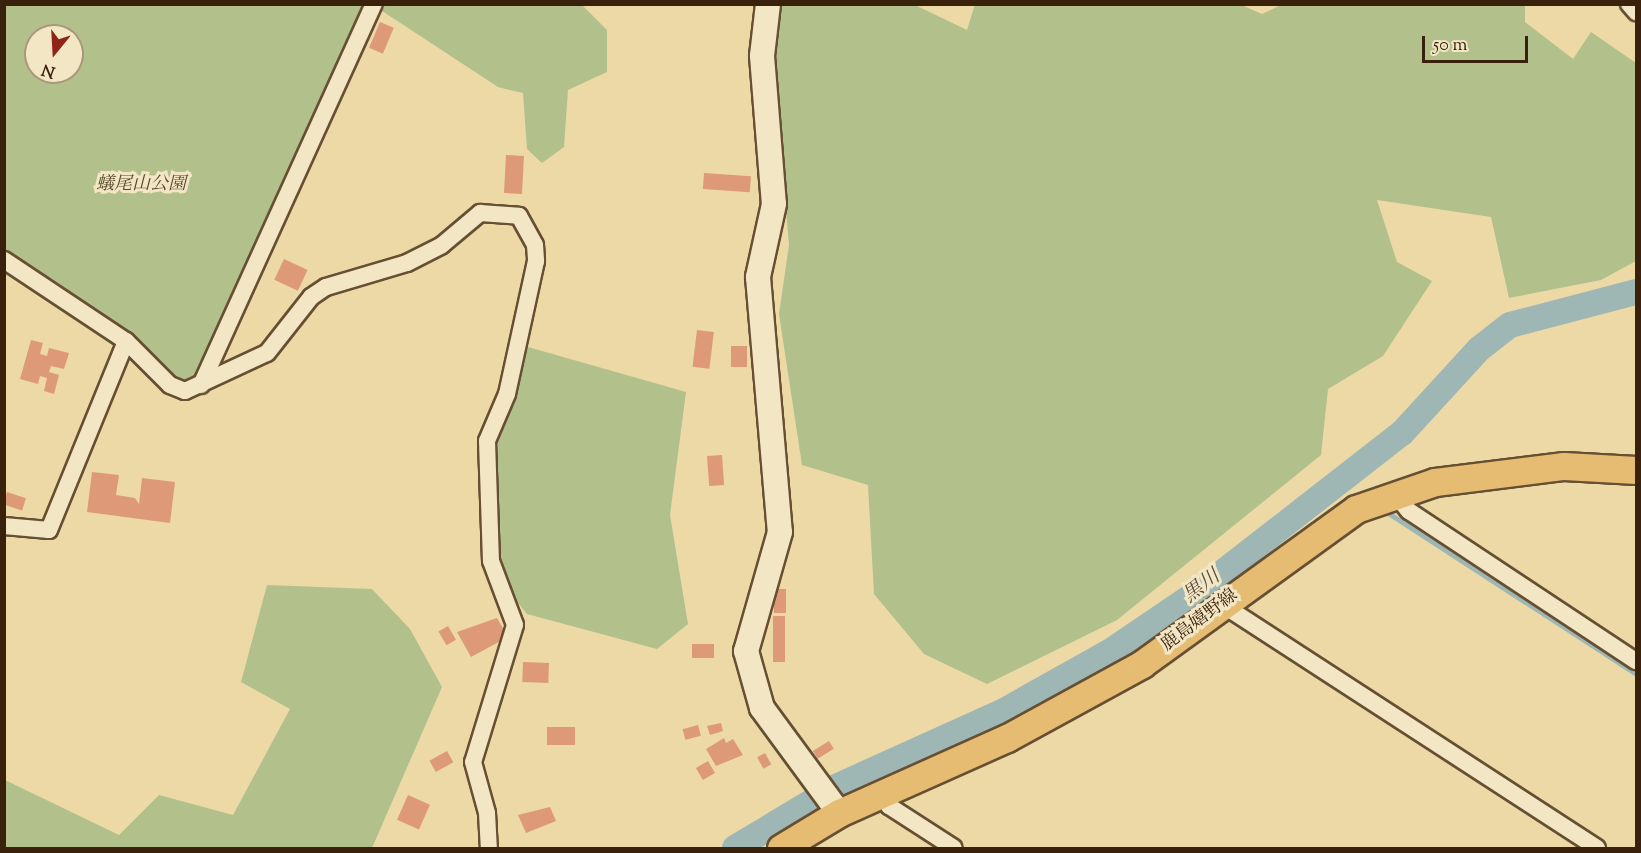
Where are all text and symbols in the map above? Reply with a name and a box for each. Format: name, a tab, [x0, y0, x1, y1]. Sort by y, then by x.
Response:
north arrow	[24, 24, 84, 84]
scale bar	[1425, 24, 1532, 62]
text: 50 m	[1433, 33, 1467, 59]
text: N	[39, 57, 59, 83]
park label: 蟻尾山公園	[96, 174, 186, 196]
water label: 黒川	[1179, 565, 1225, 609]
street label: 鹿島嬉野線	[1158, 585, 1242, 657]

